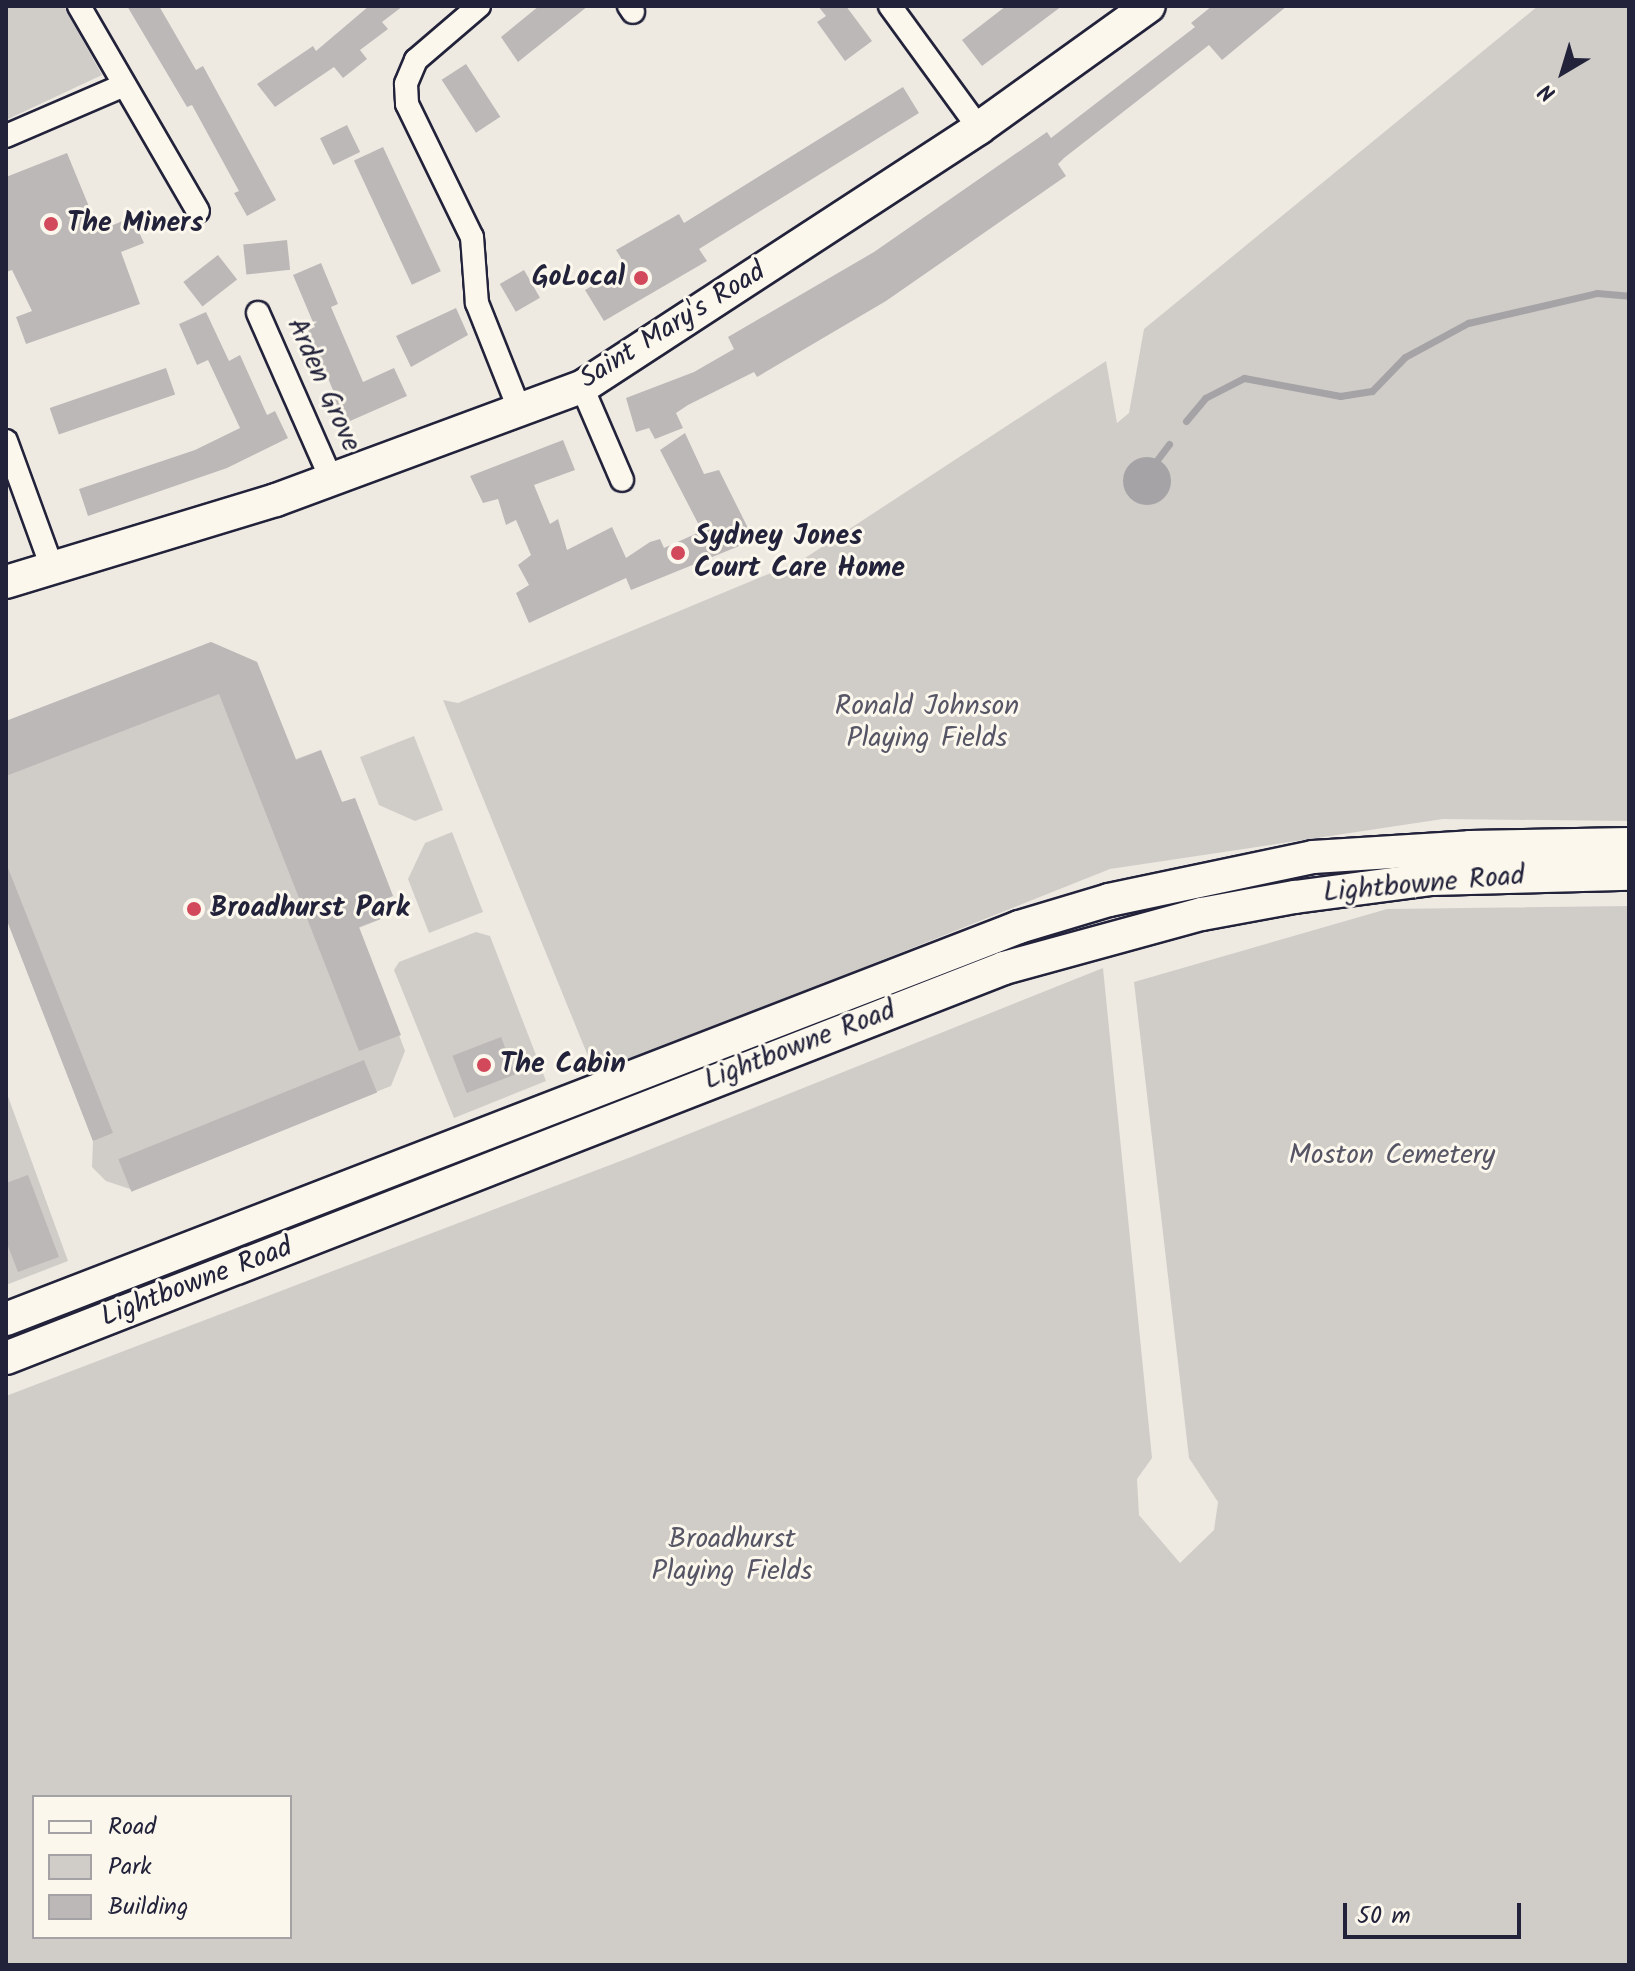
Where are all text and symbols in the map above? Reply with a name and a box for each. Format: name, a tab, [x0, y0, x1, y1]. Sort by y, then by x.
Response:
north arrow	[1523, 32, 1603, 112]
text: N	[1532, 73, 1564, 109]
place label: The Miners	[67, 207, 203, 241]
marker: The Miners	[42, 215, 60, 233]
street label: Saint Mary's Road	[574, 255, 772, 397]
place label: GoLocal	[532, 261, 625, 295]
marker: GoLocal	[632, 269, 650, 287]
street label: Arden Grove	[279, 313, 367, 457]
place label: Sydney Jones Court Care Home	[694, 520, 905, 586]
marker: Sydney Jones Court Care Home	[669, 544, 687, 562]
park label: Ronald Johnson Playing Fields	[835, 690, 1019, 756]
street label: Lightbowne Road	[1322, 859, 1526, 911]
place label: Broadhurst Park	[210, 892, 409, 926]
marker: Broadhurst Park	[185, 900, 203, 918]
street label: Lightbowne Road	[700, 994, 900, 1098]
place label: The Cabin	[500, 1048, 626, 1082]
marker: The Cabin	[475, 1056, 493, 1074]
park label: Moston Cemetery	[1289, 1139, 1495, 1173]
street label: Lightbowne Road	[97, 1231, 297, 1335]
park label: Broadhurst Playing Fields	[651, 1523, 813, 1589]
legend	[32, 1795, 292, 1939]
text: Road	[108, 1808, 156, 1847]
text: Park	[108, 1848, 152, 1887]
scale bar	[1347, 1887, 1525, 1937]
text: Building	[108, 1888, 188, 1927]
text: 50 m	[1357, 1897, 1411, 1936]

